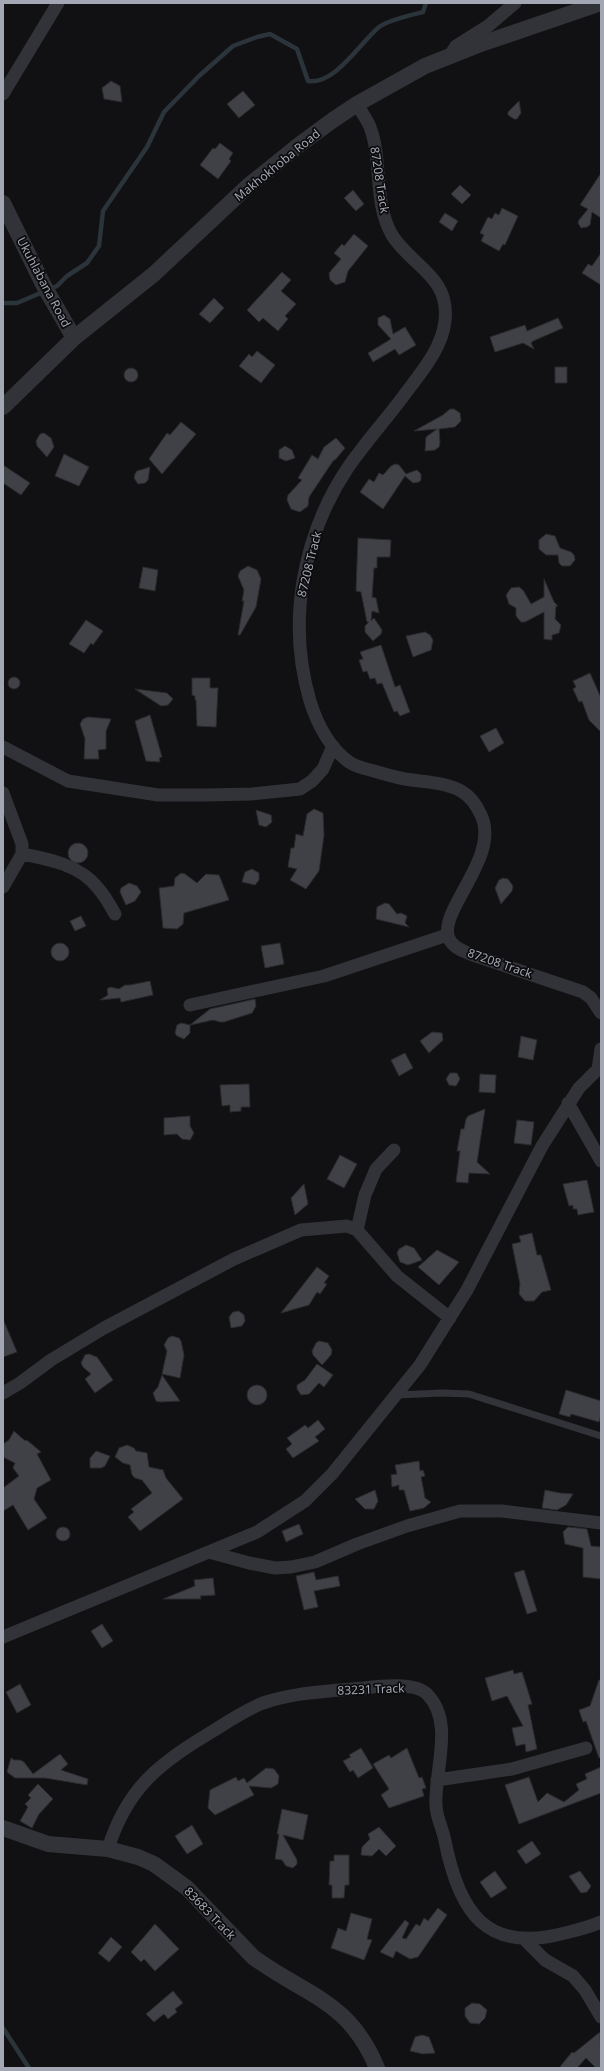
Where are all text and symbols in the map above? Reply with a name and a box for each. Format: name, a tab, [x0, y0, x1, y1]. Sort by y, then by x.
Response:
street label: Makhokhoba Road	[231, 125, 323, 205]
street label: 87208 Track	[366, 146, 394, 215]
street label: Ukuhlabana Road	[13, 234, 75, 330]
street label: 87208 Track	[293, 529, 326, 599]
street label: 87208 Track	[465, 944, 535, 982]
street label: 83231 Track	[337, 1679, 405, 1699]
street label: 83683 Track	[181, 1883, 240, 1943]

